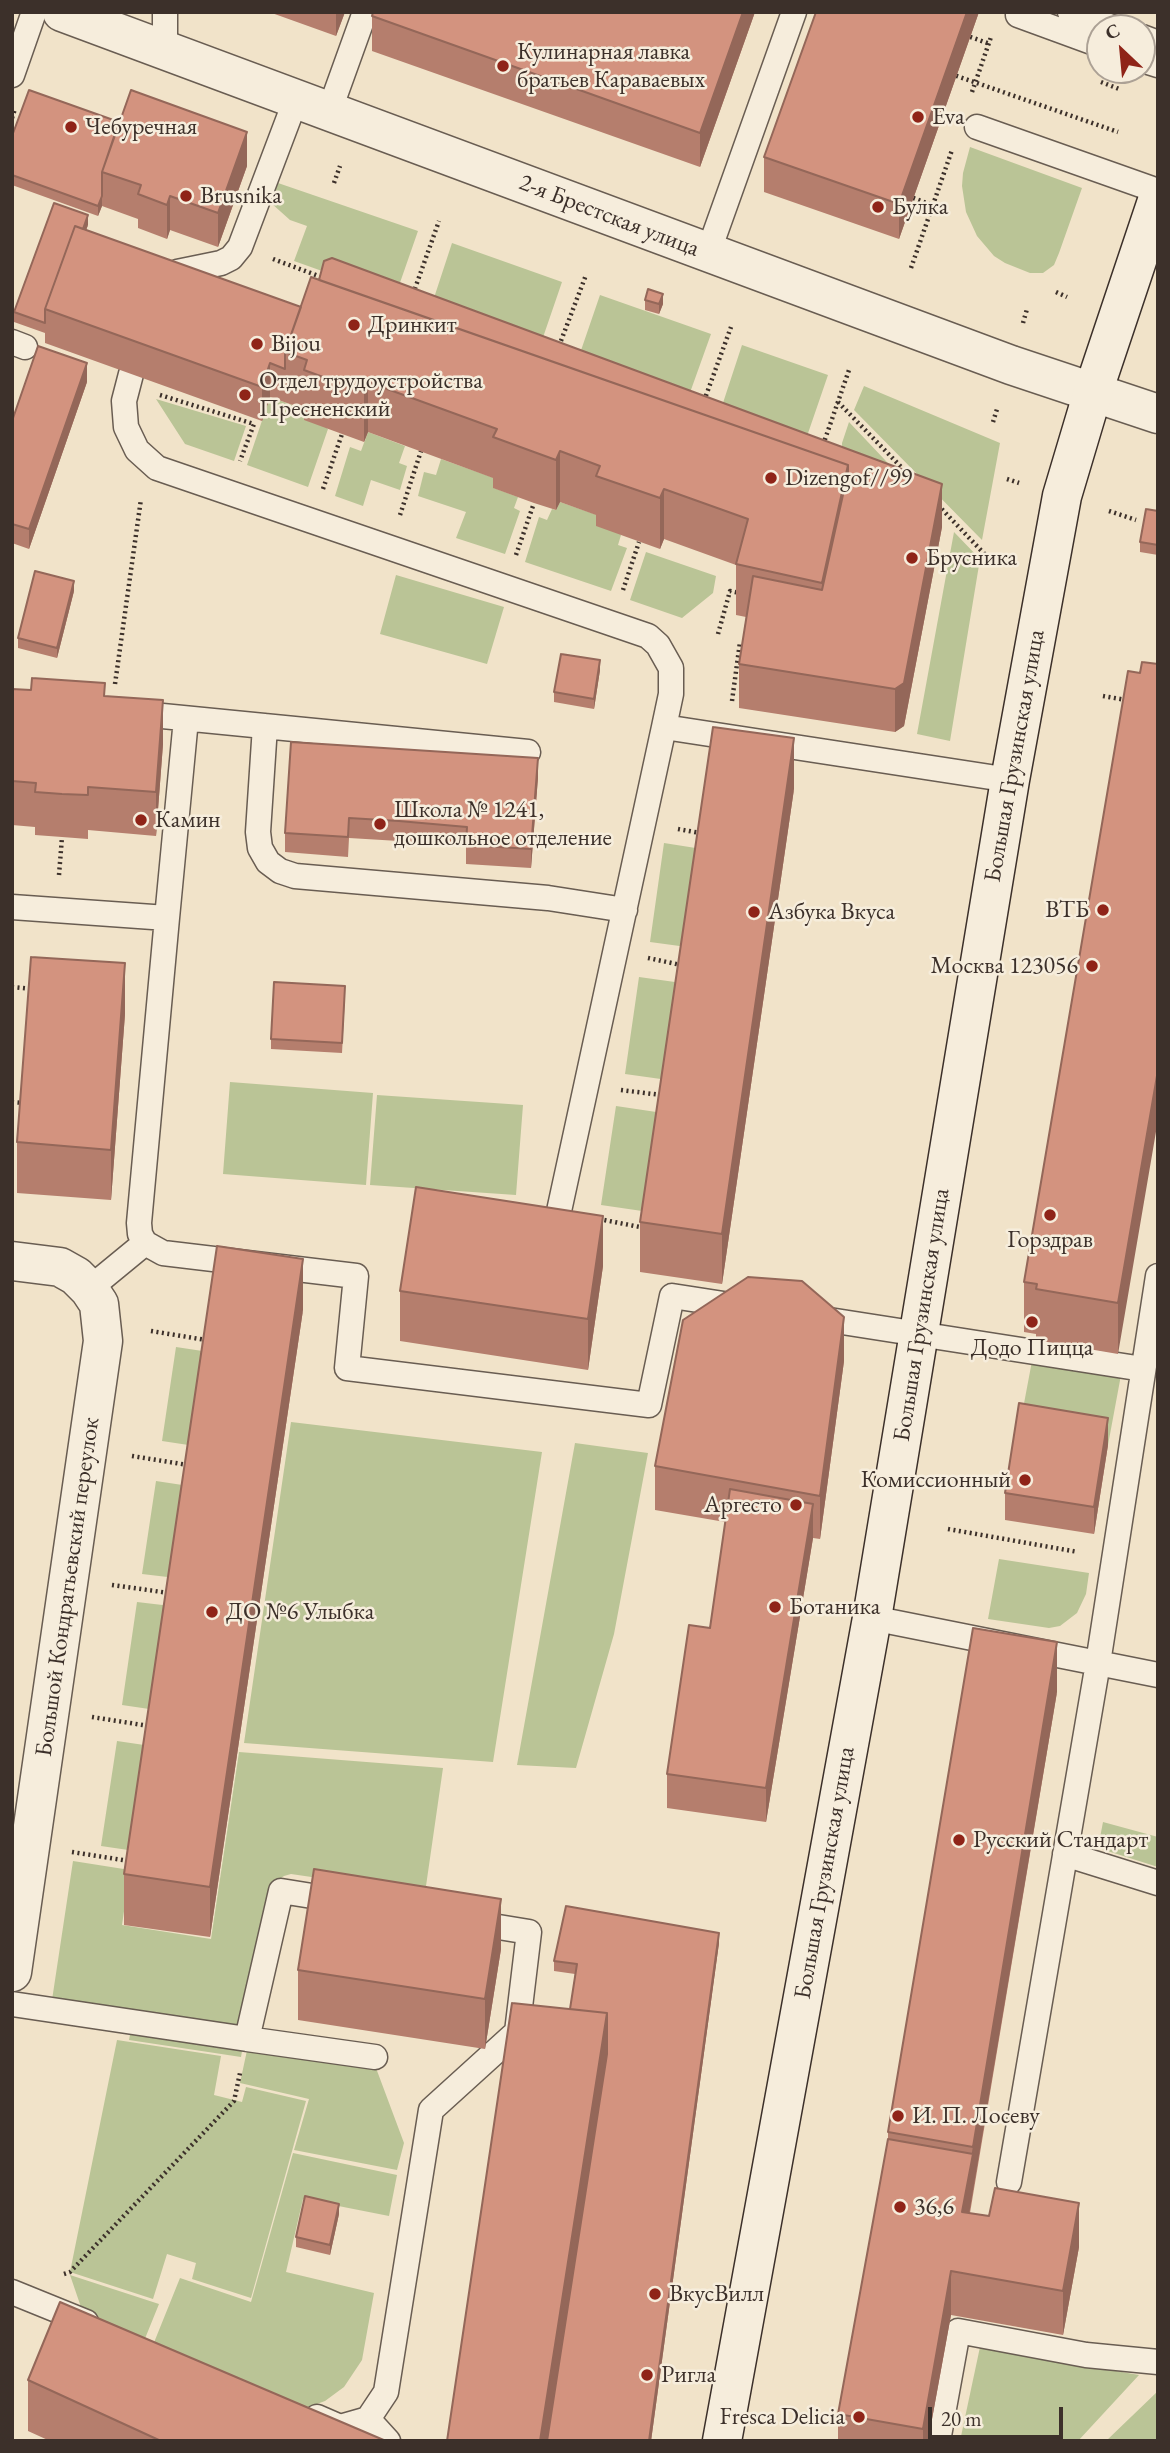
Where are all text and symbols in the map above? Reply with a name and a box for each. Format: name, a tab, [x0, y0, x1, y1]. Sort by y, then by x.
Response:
north arrow	[1086, 14, 1156, 84]
text: С	[1101, 17, 1124, 46]
place label: Кулинарная лавка братьев Караваевых	[517, 38, 705, 94]
marker: Кулинарная лавка братьев Караваевых	[495, 58, 511, 74]
place label: Eva	[932, 103, 965, 131]
marker: Eva	[910, 109, 926, 125]
place label: Чебуречная	[85, 113, 197, 141]
marker: Чебуречная	[63, 119, 79, 135]
street label: 2-я Брестская улица	[515, 168, 703, 264]
place label: Brusnika	[200, 182, 282, 210]
marker: Brusnika	[178, 188, 194, 204]
place label: Булка	[892, 193, 948, 221]
marker: Булка	[870, 199, 886, 215]
place label: Дринкит	[368, 311, 457, 339]
marker: Дринкит	[346, 317, 362, 333]
place label: Bijou	[271, 330, 321, 358]
marker: Bijou	[249, 336, 265, 352]
place label: Отдел трудоустройства Пресненский	[259, 367, 483, 423]
marker: Отдел трудоустройства Пресненский	[237, 387, 253, 403]
place label: Dizengof//99	[785, 464, 912, 492]
marker: Dizengof//99	[763, 470, 779, 486]
place label: Брусника	[926, 544, 1017, 572]
marker: Брусника	[904, 550, 920, 566]
street label: Большая Грузинская улица	[979, 627, 1051, 885]
place label: Школа № 1241, дошкольное отделение	[394, 796, 612, 852]
place label: Камин	[155, 806, 221, 834]
marker: Камин	[133, 812, 149, 828]
marker: Школа № 1241, дошкольное отделение	[372, 816, 388, 832]
place label: ВТБ	[1045, 896, 1089, 924]
place label: Азбука Вкуса	[768, 898, 895, 926]
marker: ВТБ	[1095, 902, 1111, 918]
marker: Азбука Вкуса	[746, 904, 762, 920]
place label: Москва 123056	[930, 952, 1078, 980]
marker: Москва 123056	[1084, 958, 1100, 974]
street label: Большая Грузинская улица	[888, 1186, 956, 1444]
marker: Горздрав	[1042, 1207, 1058, 1223]
place label: Горздрав	[1007, 1226, 1093, 1254]
marker: Додо Пицца	[1024, 1314, 1040, 1330]
place label: Додо Пицца	[971, 1334, 1093, 1362]
street label: Большой Кондратьевский переулок	[30, 1415, 106, 1759]
place label: Комиссионный	[861, 1466, 1011, 1494]
marker: Комиссионный	[1017, 1472, 1033, 1488]
place label: Аргесто	[704, 1491, 782, 1519]
marker: Аргесто	[788, 1497, 804, 1513]
place label: Ботаника	[789, 1593, 880, 1621]
place label: ДО №6 Улыбка	[226, 1598, 374, 1626]
marker: Ботаника	[767, 1599, 783, 1615]
marker: ДО №6 Улыбка	[204, 1604, 220, 1620]
street label: Большая Грузинская улица	[789, 1744, 861, 2002]
place label: Русский Стандарт	[973, 1826, 1148, 1854]
marker: Русский Стандарт	[951, 1832, 967, 1848]
place label: И. П. Лосеву	[912, 2102, 1040, 2130]
marker: И. П. Лосеву	[890, 2108, 906, 2124]
place label: 36,6	[914, 2193, 954, 2221]
marker: 36,6	[892, 2199, 908, 2215]
place label: ВкусВилл	[669, 2280, 764, 2308]
marker: ВкусВилл	[647, 2286, 663, 2302]
place label: Ригла	[661, 2361, 716, 2389]
marker: Ригла	[639, 2367, 655, 2383]
scale bar	[932, 2394, 1067, 2438]
place label: Fresca Delicia	[719, 2403, 845, 2431]
text: 20 m	[941, 2405, 982, 2432]
marker: Fresca Delicia	[851, 2409, 867, 2425]

